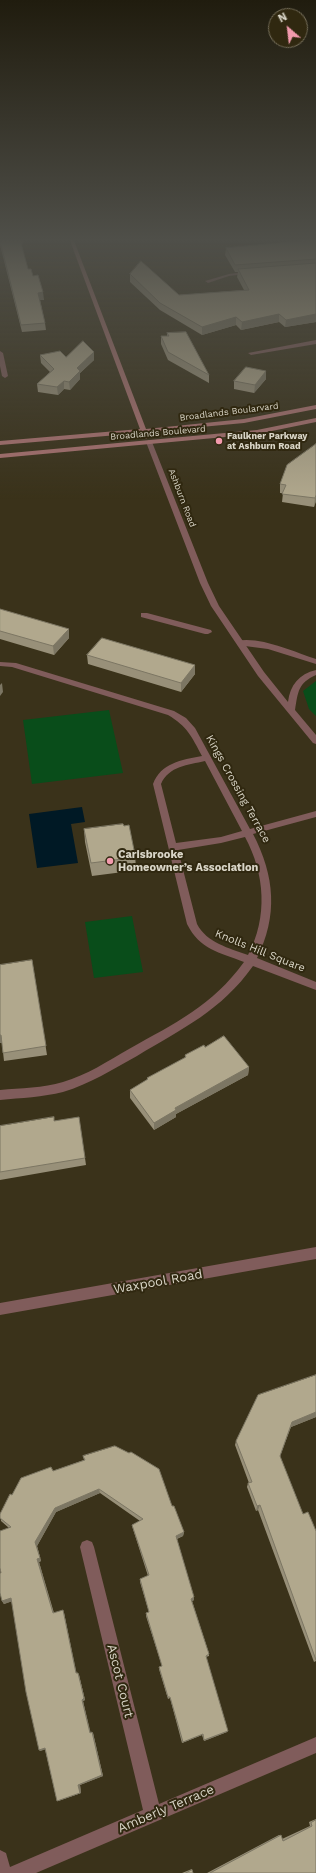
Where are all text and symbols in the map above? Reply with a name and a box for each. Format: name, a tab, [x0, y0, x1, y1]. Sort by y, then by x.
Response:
north arrow	[268, 8, 308, 48]
text: N	[276, 10, 289, 25]
street label: Broadlands Boularvard	[179, 401, 279, 423]
street label: Broadlands Boulevard	[110, 423, 206, 443]
place label: Faulkner Parkway at Ashburn Road	[227, 431, 307, 452]
marker: Faulkner Parkway at Ashburn Road	[214, 436, 224, 446]
street label: Ashburn Road	[166, 467, 198, 529]
street label: Kings Crossing Terrace	[203, 733, 273, 845]
place label: Carisbrooke Homeowner’s Association	[118, 848, 258, 874]
marker: Carisbrooke Homeowner’s Association	[105, 856, 115, 866]
street label: Knolls Hill Square	[213, 927, 307, 975]
street label: Waxpool Road	[112, 1266, 204, 1298]
street label: Ascot Court	[103, 1643, 137, 1719]
street label: Amberly Terrace	[115, 1782, 217, 1836]

